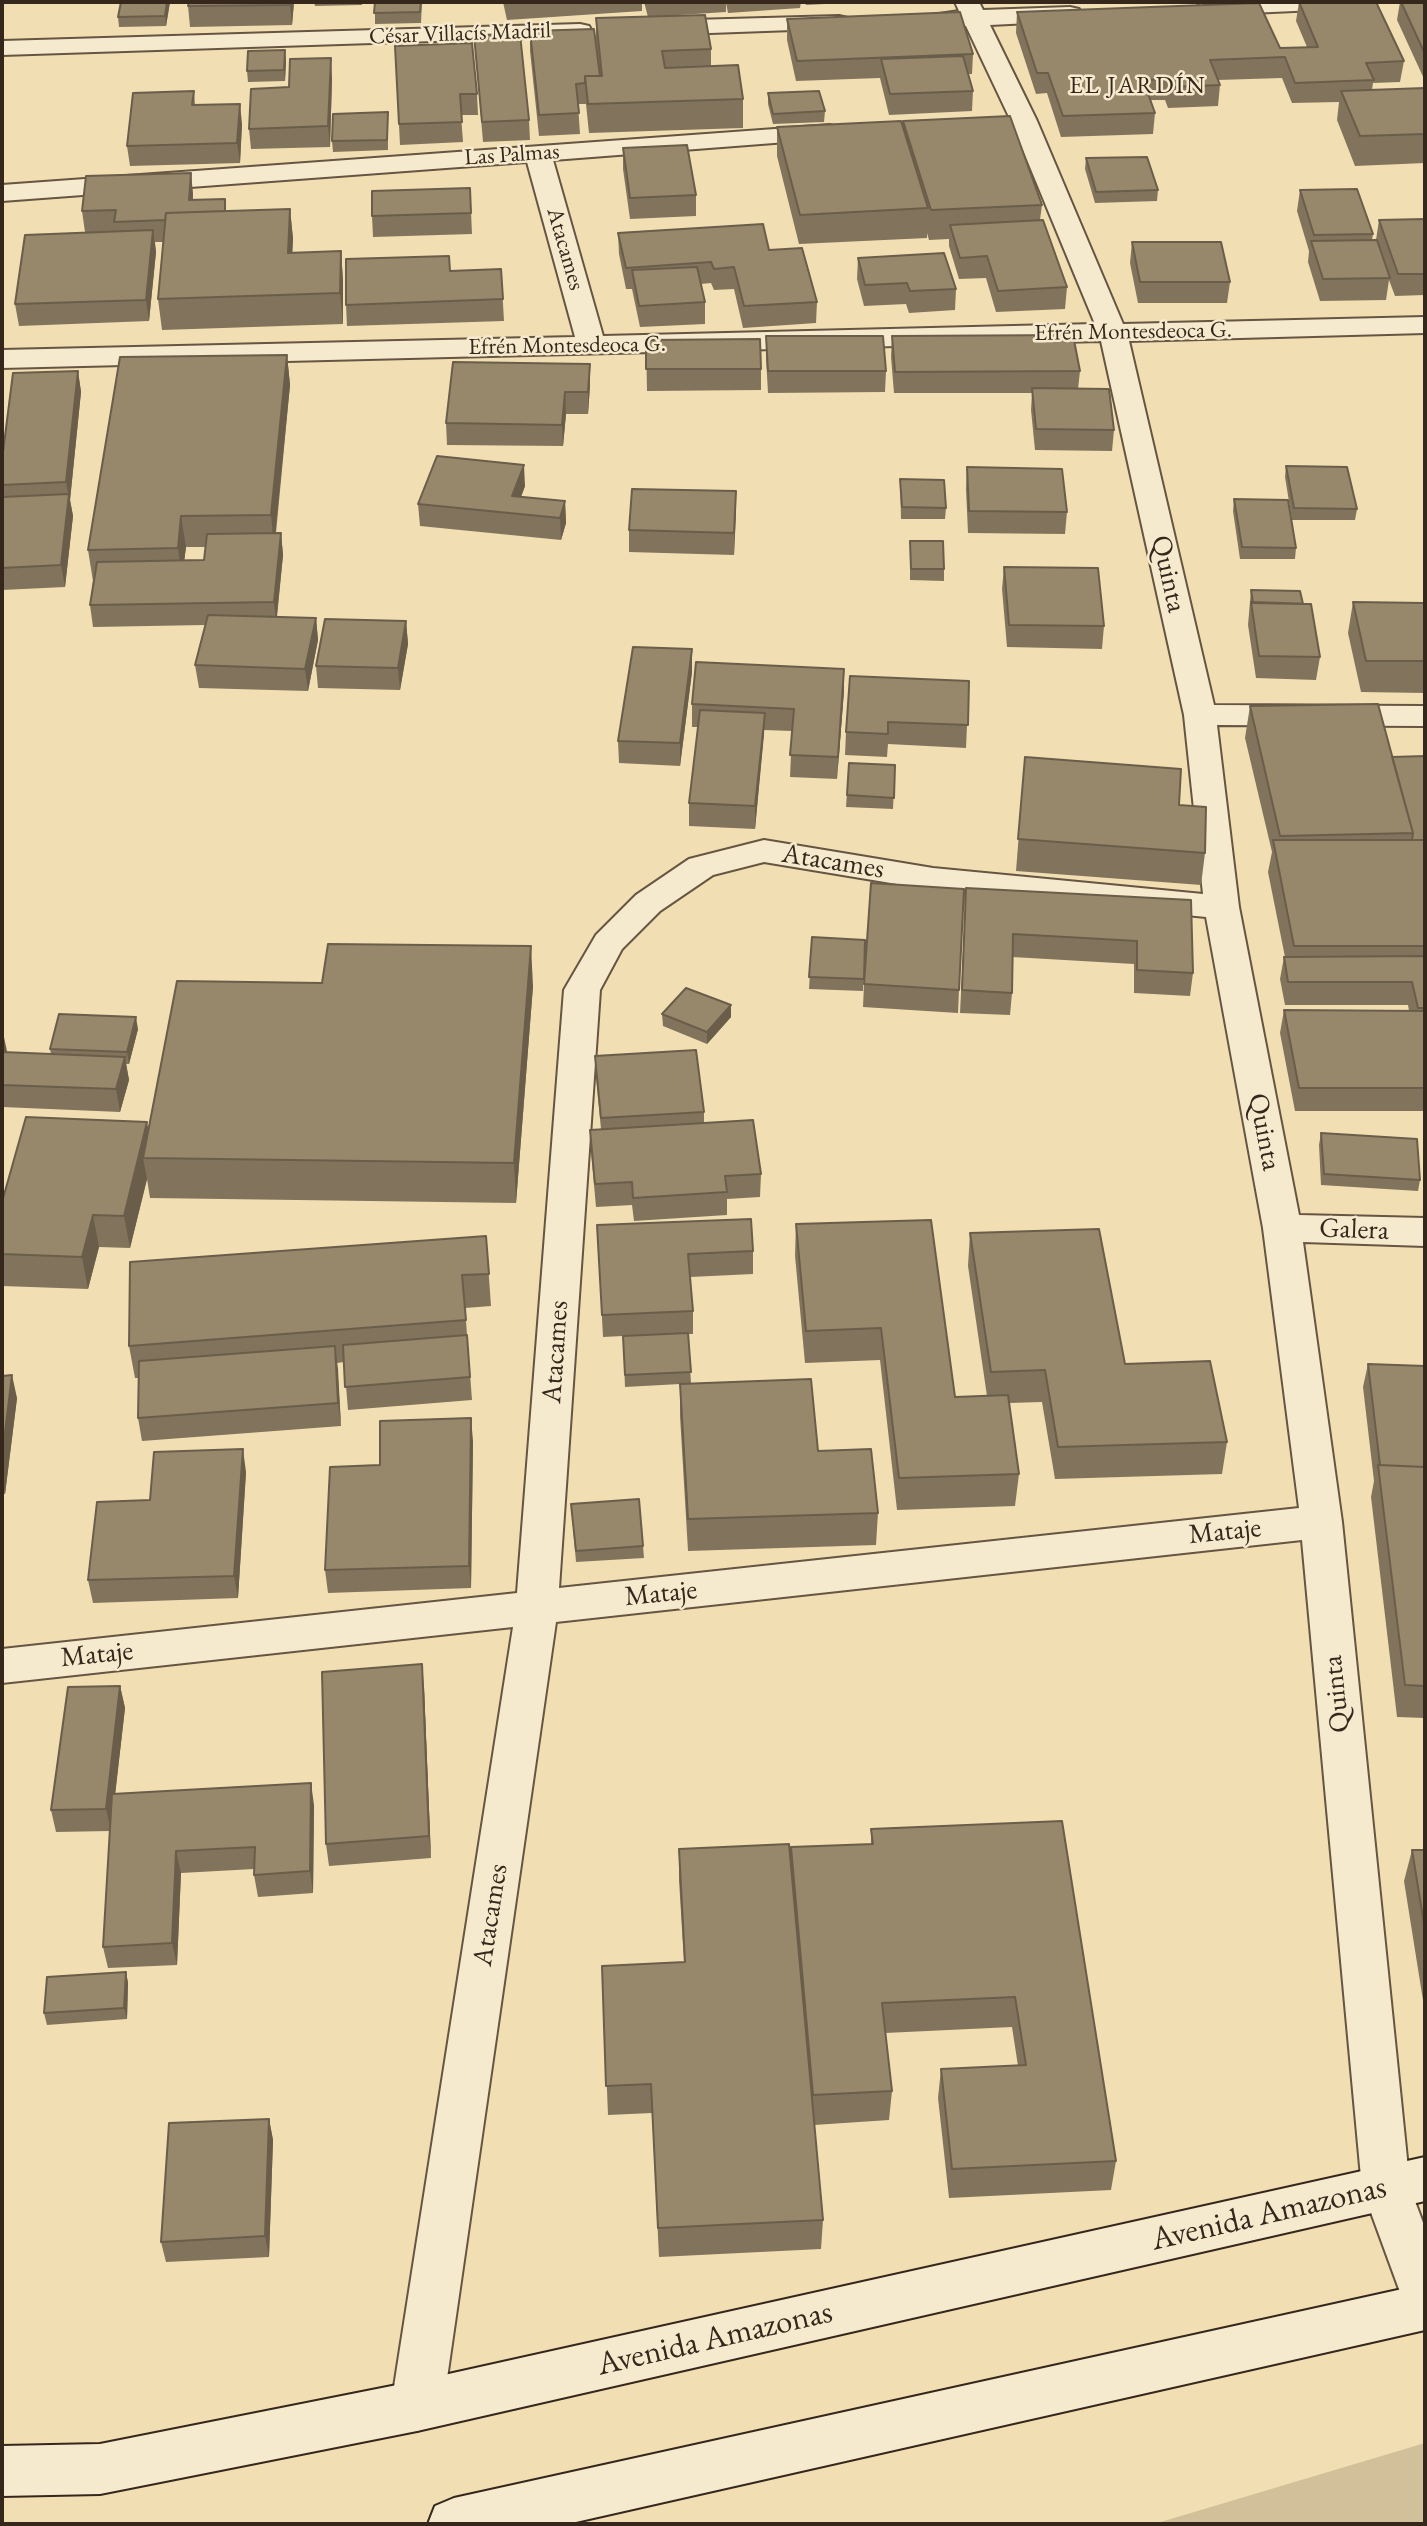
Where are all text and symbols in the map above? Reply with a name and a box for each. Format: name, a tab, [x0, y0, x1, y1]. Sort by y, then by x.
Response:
street label: César Villacís Madril	[369, 17, 551, 51]
district label: EL JARDÍN	[1070, 72, 1206, 100]
street label: Las Palmas	[463, 138, 561, 172]
street label: Atacames	[540, 204, 590, 294]
street label: Efrén Montesdeoca G.	[1034, 316, 1232, 348]
street label: Efrén Montesdeoca G.	[468, 330, 666, 362]
street label: Quinta	[1143, 532, 1193, 616]
street label: Atacames	[779, 837, 887, 887]
street label: Quinta	[1240, 1091, 1288, 1173]
street label: Galera	[1319, 1212, 1389, 1248]
street label: Atacames	[536, 1299, 576, 1405]
street label: Mataje	[1187, 1511, 1263, 1553]
street label: Mataje	[623, 1573, 699, 1615]
street label: Mataje	[59, 1634, 135, 1676]
street label: Quinta	[1316, 1654, 1358, 1734]
street label: Atacames	[466, 1861, 516, 1969]
street label: Avenida Amazonas	[1148, 2168, 1390, 2260]
street label: Avenida Amazonas	[594, 2293, 836, 2385]

